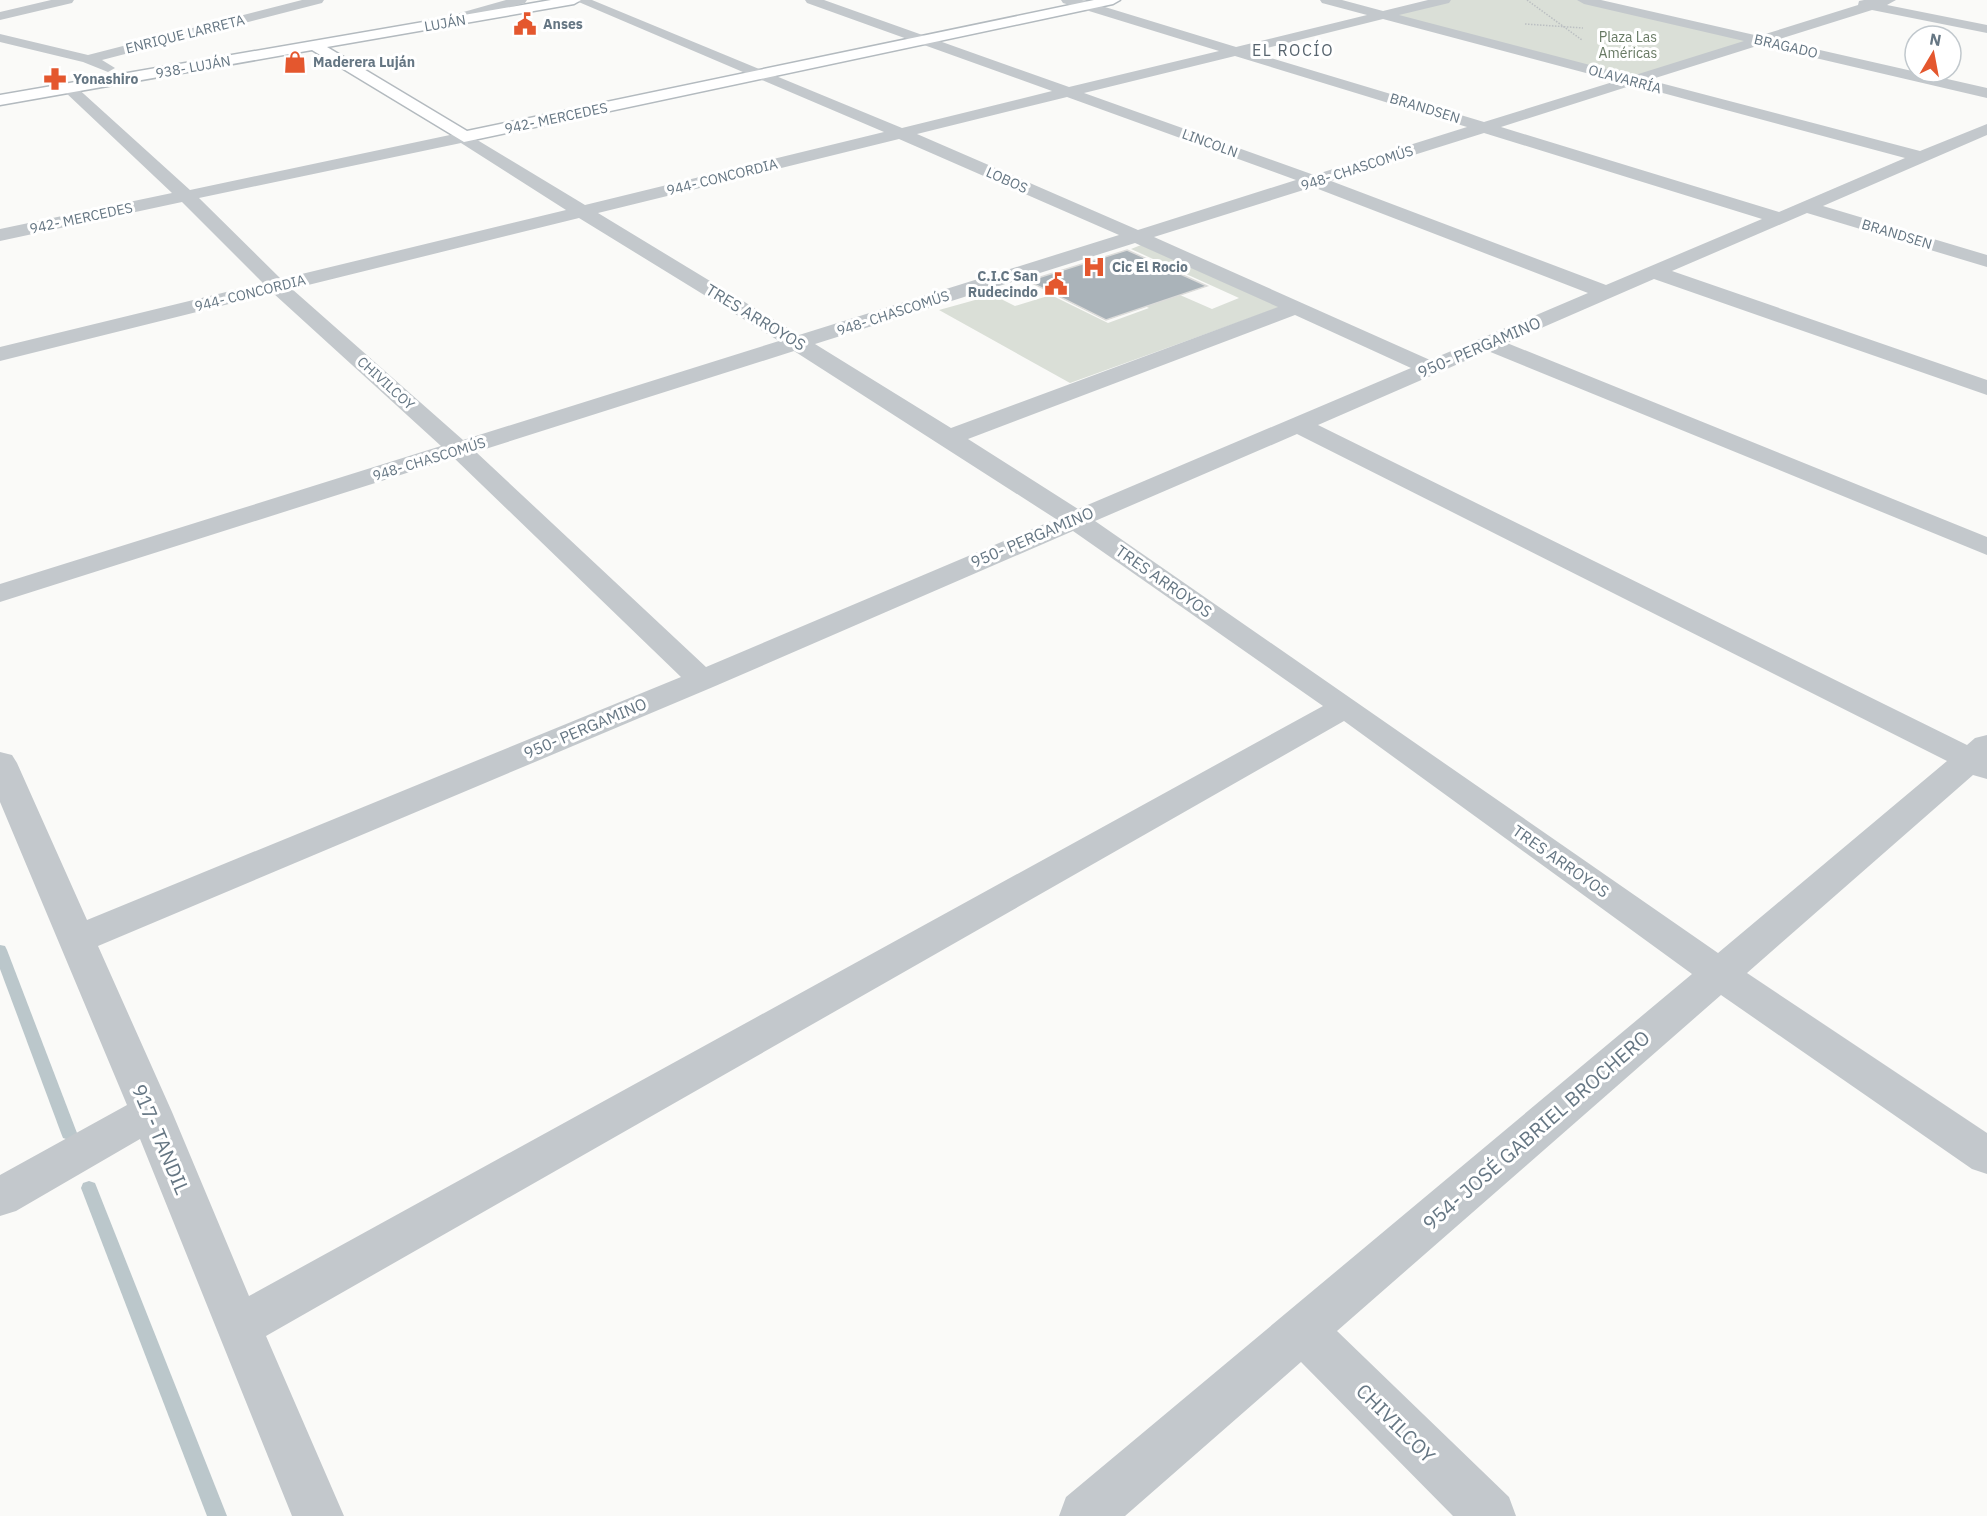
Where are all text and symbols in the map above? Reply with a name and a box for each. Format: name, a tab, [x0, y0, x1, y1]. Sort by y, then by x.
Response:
street label: LUJÁN	[423, 10, 467, 35]
street label: ENRIQUE LARRETA	[124, 11, 246, 57]
public building icon: Anses	[512, 11, 538, 37]
place label: Anses	[543, 15, 583, 33]
north arrow	[1903, 24, 1963, 84]
park label: Plaza Las Américas	[1599, 28, 1658, 62]
text: N	[1928, 28, 1943, 50]
street label: BRAGADO	[1752, 30, 1820, 62]
district label: EL ROCÍO	[1252, 39, 1334, 60]
shop icon: Maderera Luján	[282, 49, 308, 75]
street label: 938- LUJÁN	[154, 51, 232, 82]
place label: Maderera Luján	[313, 53, 415, 71]
street label: OLAVARRÍA	[1586, 60, 1664, 97]
pharmacy icon: Yonashiro	[42, 66, 68, 92]
place label: Yonashiro	[73, 70, 138, 88]
street label: BRANDSEN	[1388, 89, 1462, 127]
street label: 942- MERCEDES	[503, 98, 609, 138]
street label: LINCOLN	[1180, 125, 1240, 161]
street label: 948- CHASCOMÚS	[1298, 140, 1416, 195]
street label: 944- CONCORDIA	[665, 155, 779, 199]
street label: LOBOS	[983, 163, 1031, 197]
street label: 942- MERCEDES	[28, 198, 134, 238]
street label: BRANDSEN	[1860, 215, 1934, 253]
hospital icon: Cic El Rocio	[1081, 254, 1107, 280]
place label: Cic El Rocio	[1112, 258, 1188, 276]
place label: C.I.C San Rudecindo	[968, 267, 1038, 301]
street label: 944- CONCORDIA	[193, 271, 307, 315]
public building icon: C.I.C San Rudecindo	[1043, 271, 1069, 297]
street label: TRES ARROYOS	[702, 279, 810, 355]
street label: 948- CHASCOMÚS	[834, 285, 952, 340]
street label: 950- PERGAMINO	[1415, 312, 1543, 382]
street label: CHIVILCOY	[354, 352, 419, 414]
street label: 948- CHASCOMÚS	[370, 432, 488, 485]
street label: 950- PERGAMINO	[968, 502, 1096, 572]
street label: TRES ARROYOS	[1112, 540, 1216, 622]
street label: 950- PERGAMINO	[521, 693, 649, 763]
street label: TRES ARROYOS	[1509, 820, 1613, 902]
street label: 954- JOSÉ GABRIEL BROCHERO	[1417, 1024, 1655, 1236]
street label: 917- TANDIL	[126, 1080, 196, 1198]
street label: CHIVILCOY	[1350, 1377, 1442, 1469]

